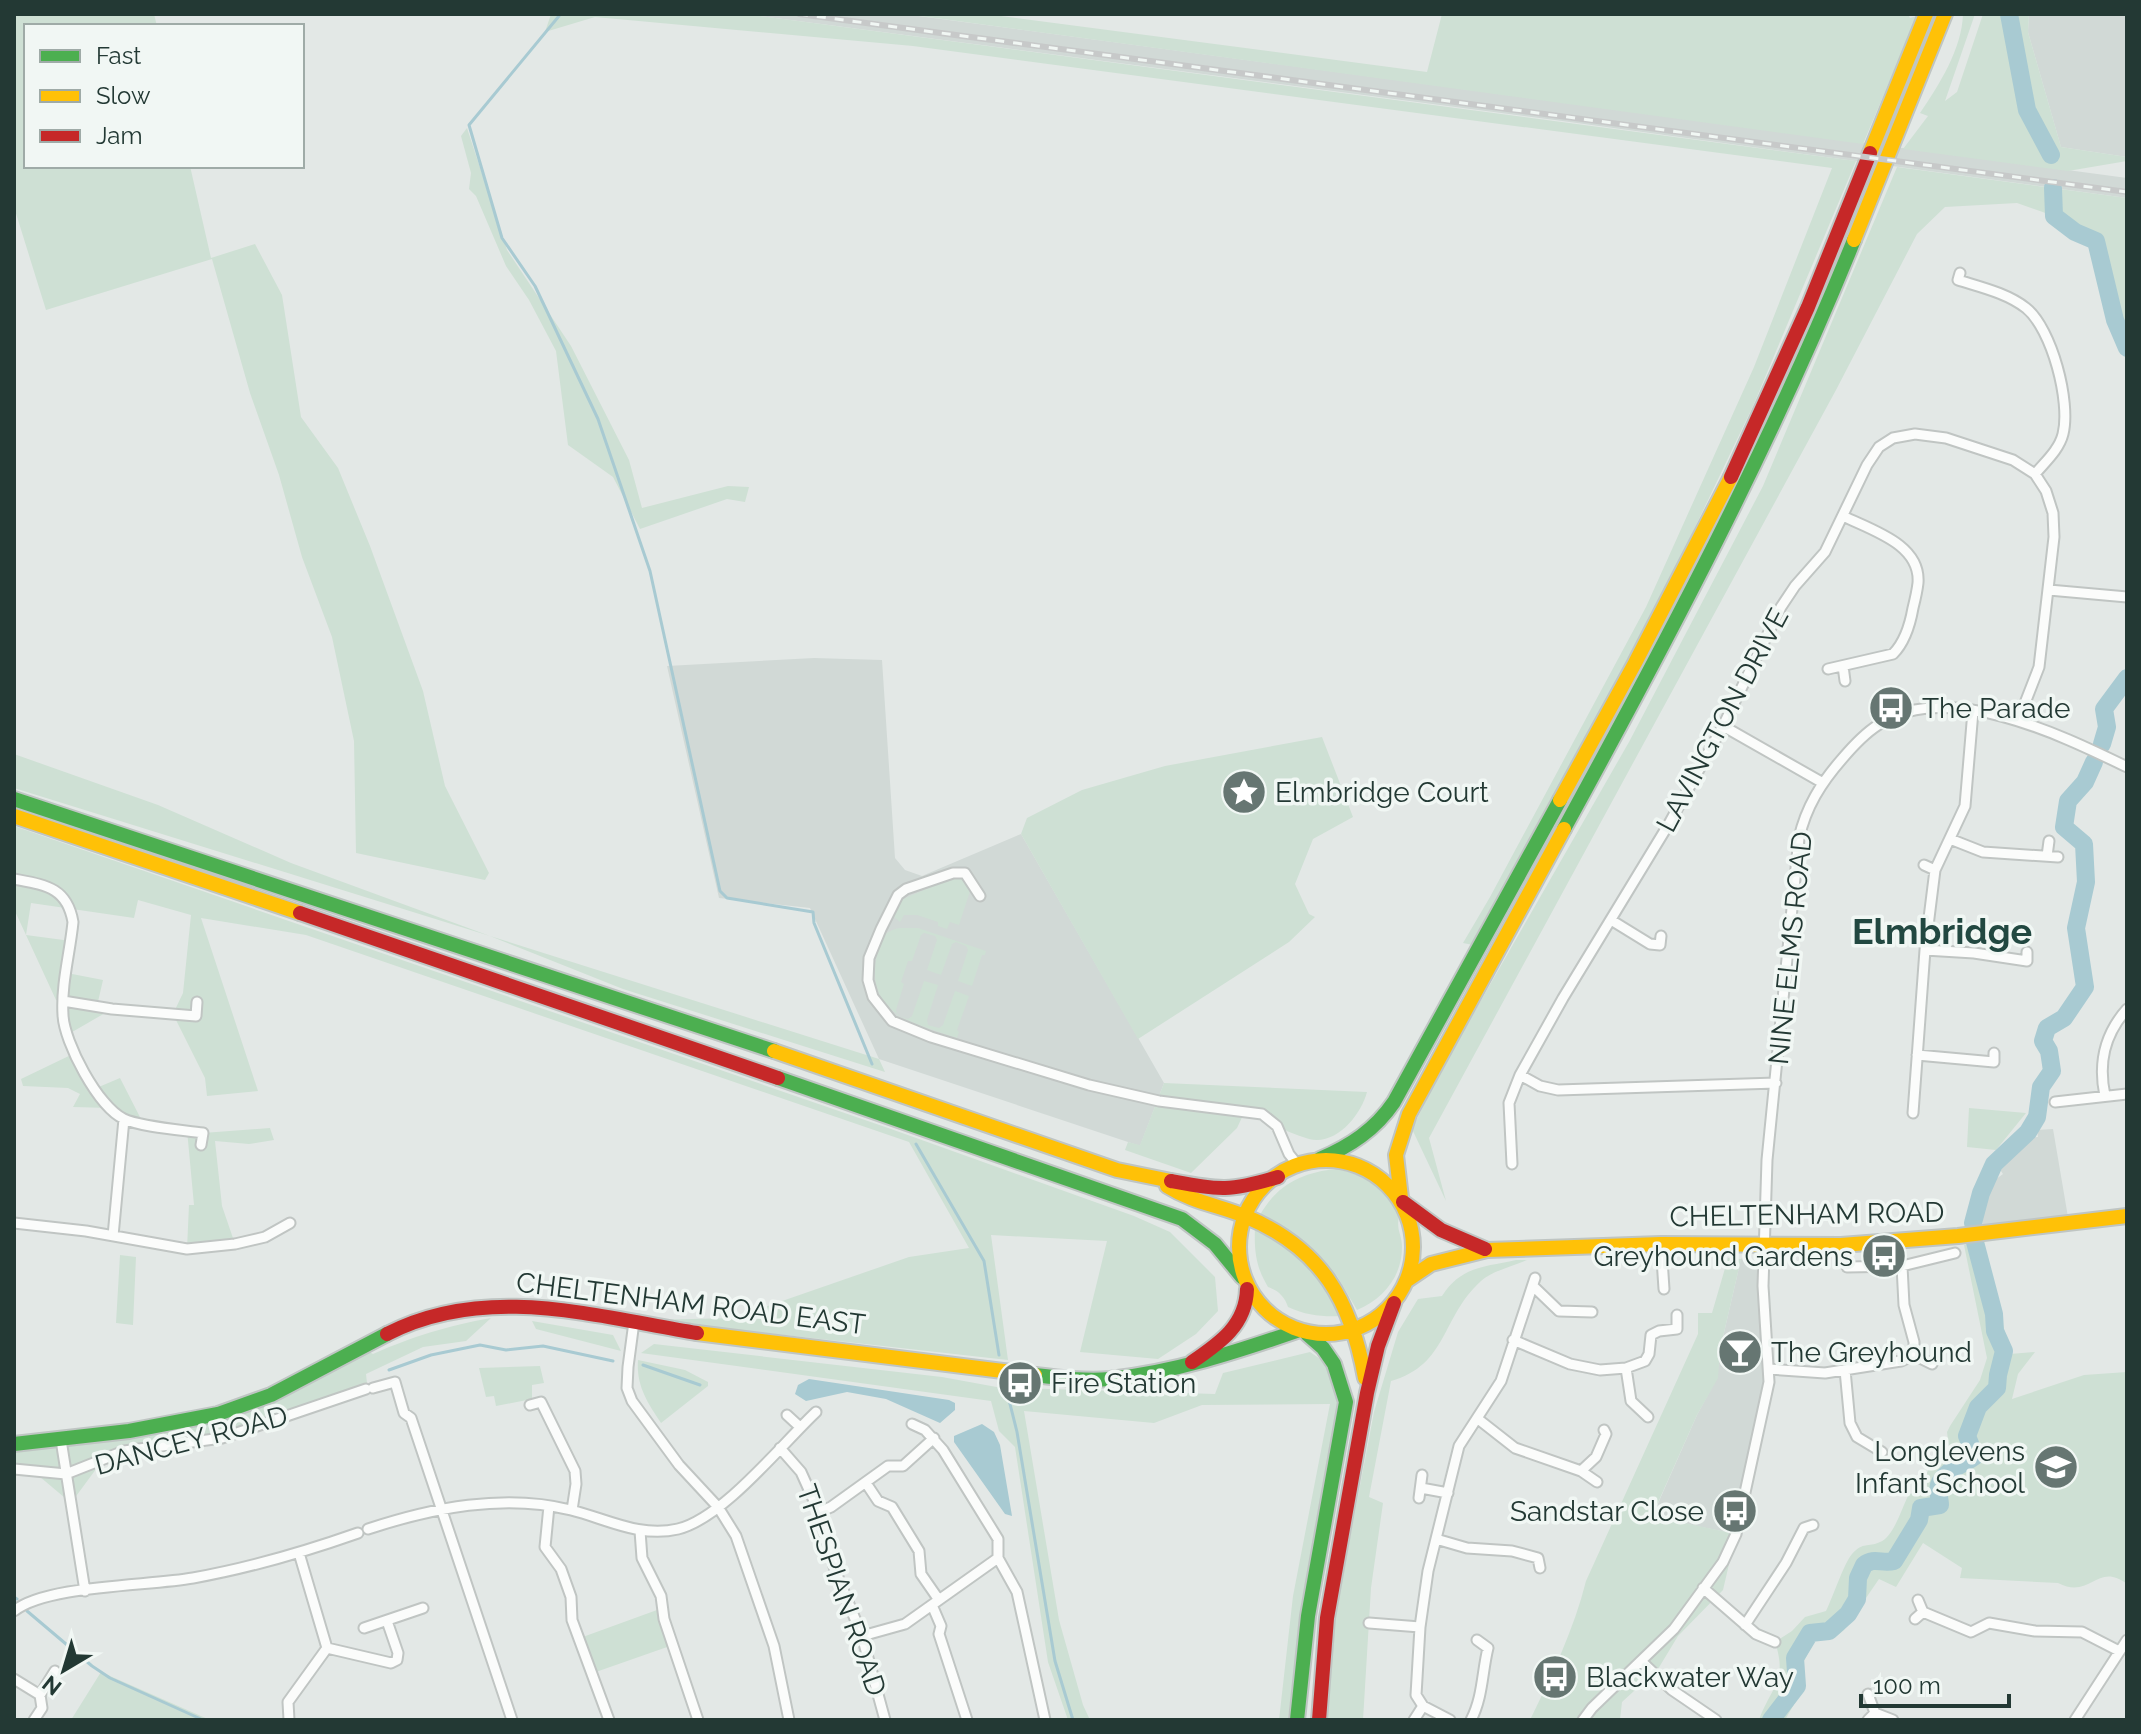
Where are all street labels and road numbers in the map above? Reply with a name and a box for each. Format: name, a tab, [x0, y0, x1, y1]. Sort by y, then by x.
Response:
street label: LAVINGTON DRIVE	[1650, 603, 1795, 838]
street label: NINE ELMS ROAD	[1762, 830, 1819, 1066]
street label: CHELTENHAM ROAD	[1669, 1196, 1945, 1233]
street label: CHELTENHAM ROAD EAST	[514, 1266, 867, 1341]
street label: DANCEY ROAD	[91, 1399, 291, 1482]
street label: THESPIAN ROAD	[790, 1480, 893, 1700]

